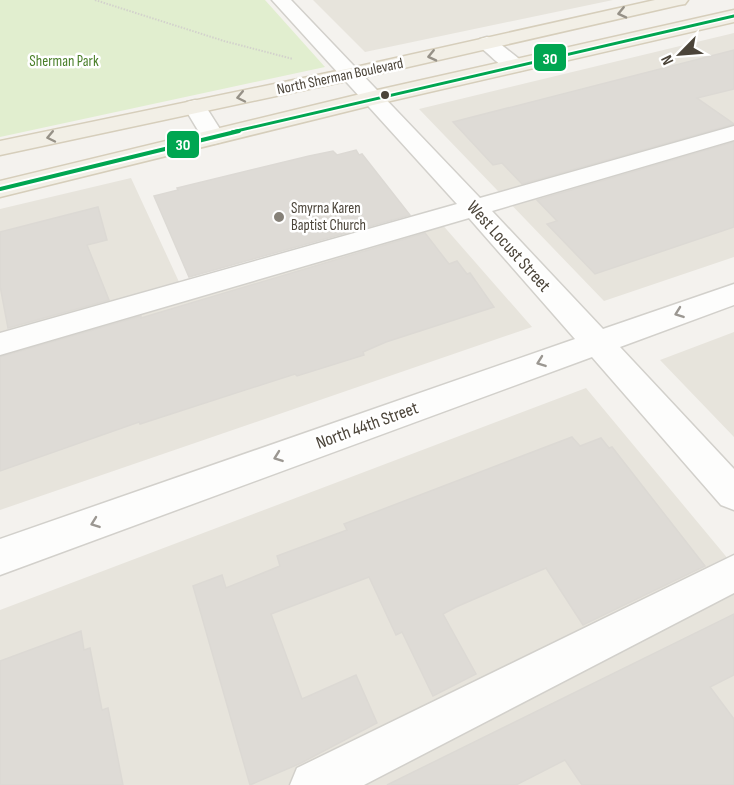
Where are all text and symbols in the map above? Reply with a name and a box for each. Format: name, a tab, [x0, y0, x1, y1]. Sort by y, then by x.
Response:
one-way arrow	[617, 6, 627, 19]
north arrow	[650, 24, 710, 84]
line badge: 30	[533, 43, 567, 72]
one-way arrow	[427, 48, 437, 61]
text: 30	[543, 50, 557, 69]
park label: Sherman Park	[29, 52, 99, 71]
text: N	[657, 52, 678, 68]
street label: North Sherman Boulevard	[275, 54, 405, 99]
unlabelled marker	[379, 89, 391, 101]
one-way arrow	[237, 90, 247, 103]
one-way arrow	[46, 130, 56, 143]
line badge: 30	[166, 130, 200, 159]
text: 30	[176, 136, 190, 155]
street label: West Locust Street	[462, 197, 555, 296]
place label: Smyrna Karen Baptist Church	[291, 199, 366, 235]
marker: Smyrna Karen Baptist Church	[272, 210, 286, 224]
one-way arrow	[674, 306, 685, 319]
one-way arrow	[536, 355, 547, 368]
street label: North 44th Street	[313, 397, 422, 454]
one-way arrow	[274, 450, 285, 462]
one-way arrow	[90, 516, 101, 529]

